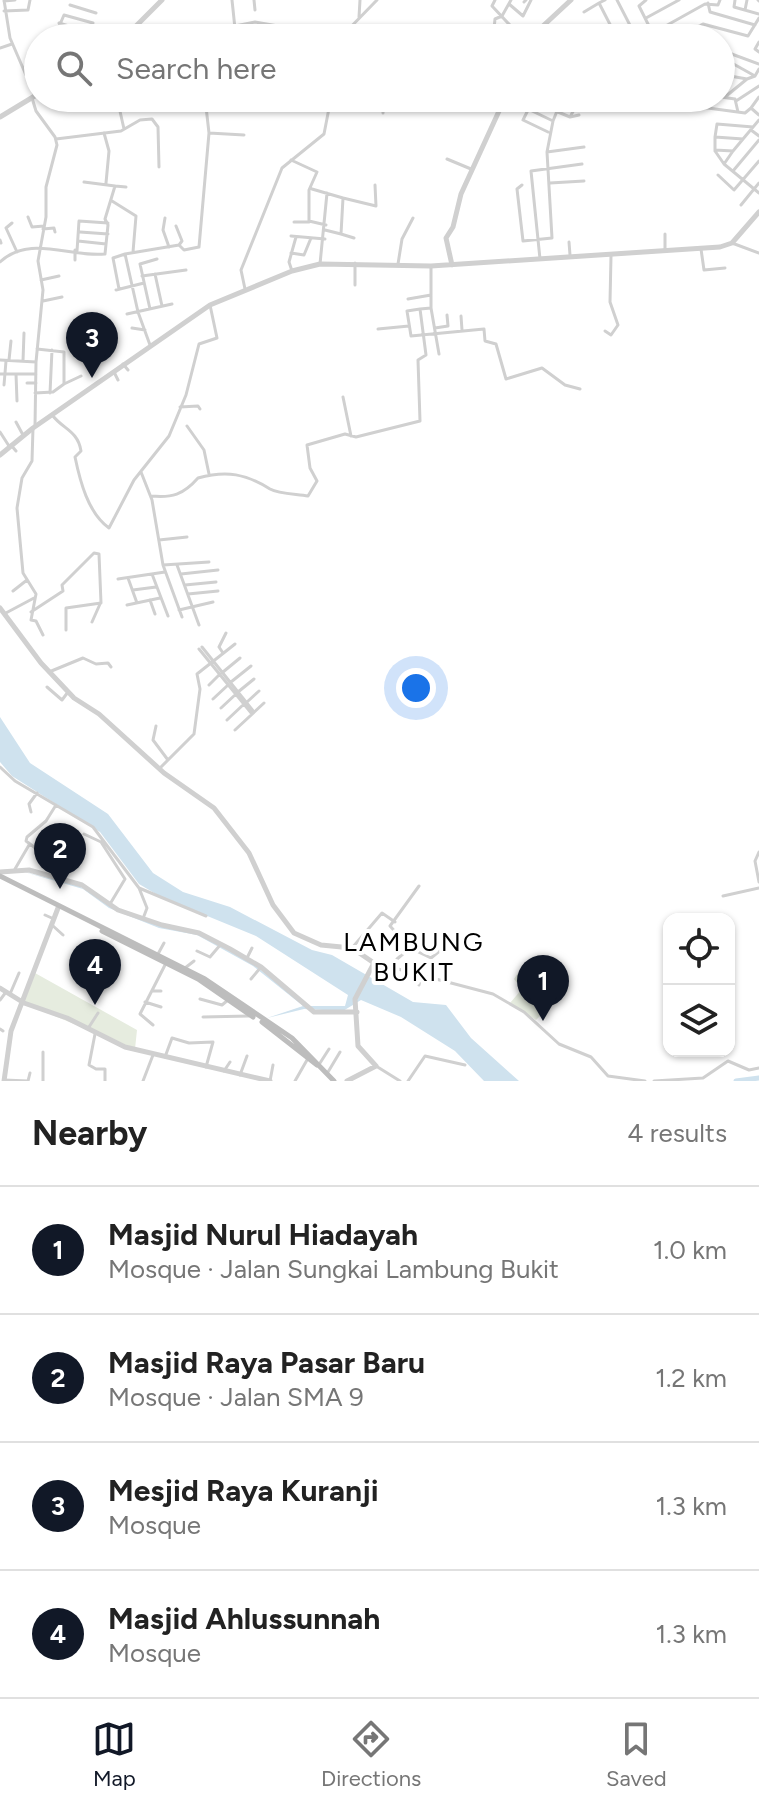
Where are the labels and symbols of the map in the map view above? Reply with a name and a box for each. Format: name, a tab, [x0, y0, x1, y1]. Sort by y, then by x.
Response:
pin: 3	[66, 312, 118, 378]
your location	[396, 668, 436, 708]
pin: 2	[34, 823, 86, 889]
district label: LAMBUNG BUKIT	[343, 926, 485, 988]
pin: 4	[69, 939, 121, 1005]
pin: 1	[517, 955, 569, 1021]

